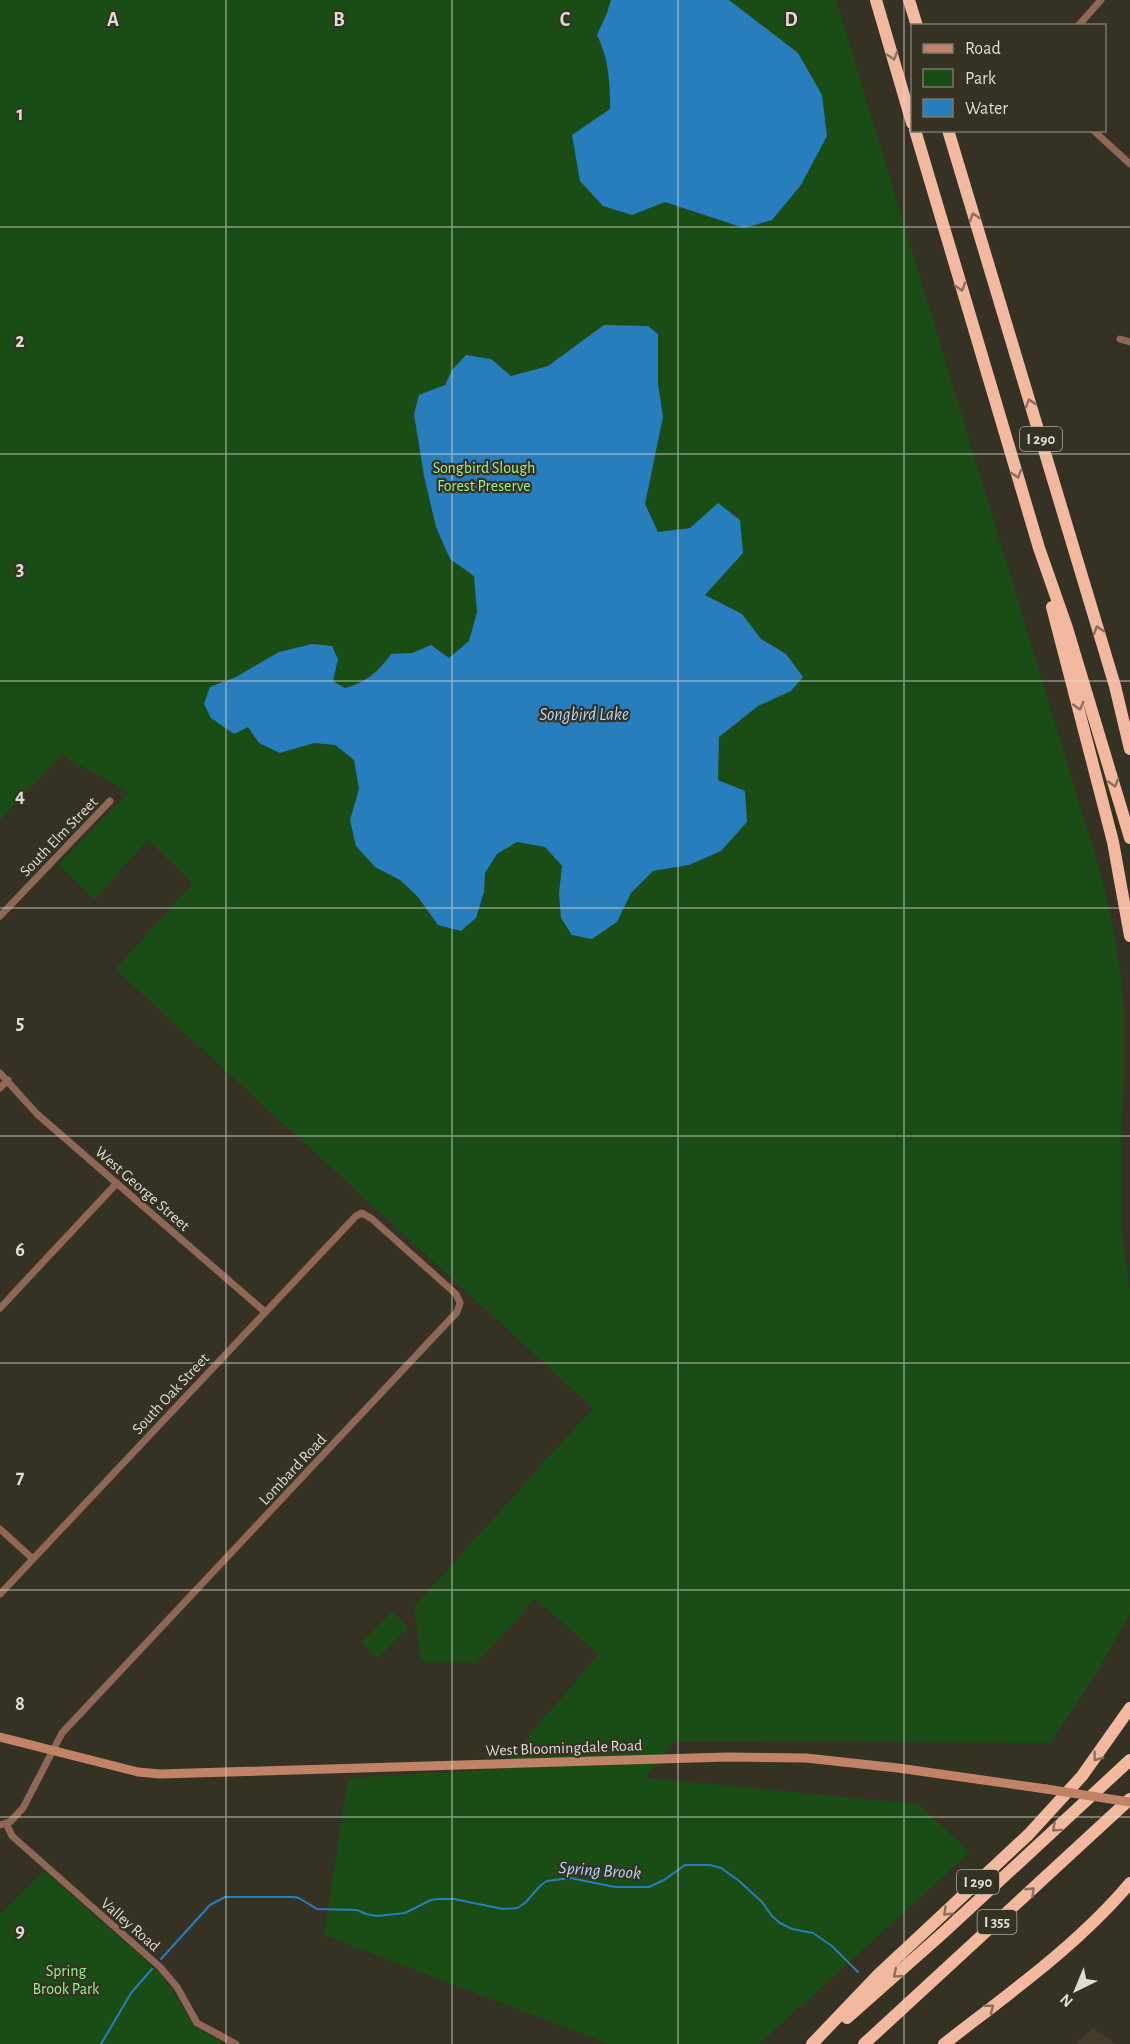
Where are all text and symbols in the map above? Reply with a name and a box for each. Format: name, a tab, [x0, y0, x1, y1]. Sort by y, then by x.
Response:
text: A	[107, 10, 119, 30]
text: B	[333, 10, 345, 30]
text: C	[560, 10, 571, 30]
text: D	[784, 10, 798, 30]
legend	[911, 24, 1106, 132]
text: Road	[965, 40, 1001, 58]
one-way arrow	[886, 50, 898, 61]
text: Park	[965, 70, 997, 88]
text: Water	[965, 100, 1008, 118]
text: 1	[16, 104, 24, 124]
one-way arrow	[969, 212, 981, 223]
one-way arrow	[954, 281, 966, 292]
text: 2	[15, 331, 25, 351]
one-way arrow	[1025, 398, 1037, 409]
road number: I 290	[1020, 427, 1062, 451]
park label: Songbird Slough Forest Preserve	[433, 460, 535, 494]
one-way arrow	[1010, 468, 1022, 479]
text: 3	[16, 559, 24, 579]
one-way arrow	[1093, 625, 1105, 636]
one-way arrow	[1072, 700, 1084, 711]
water label: Songbird Lake	[539, 706, 629, 724]
one-way arrow	[1107, 777, 1119, 788]
text: 4	[15, 786, 25, 806]
street label: South Elm Street	[17, 794, 101, 880]
text: 5	[16, 1013, 24, 1033]
street label: West George Street	[92, 1143, 193, 1234]
text: 6	[15, 1240, 25, 1260]
street label: South Oak Street	[129, 1350, 212, 1437]
street label: Lombard Road	[256, 1431, 329, 1508]
text: 7	[16, 1467, 25, 1487]
text: 8	[15, 1694, 25, 1714]
street label: West Bloomingdale Road	[485, 1737, 643, 1759]
one-way arrow	[1093, 1750, 1104, 1761]
one-way arrow	[1052, 1821, 1063, 1832]
water label: Spring Brook	[558, 1859, 642, 1883]
road number: I 290	[957, 1870, 999, 1894]
one-way arrow	[1024, 1887, 1034, 1898]
street label: Valley Road	[97, 1895, 163, 1955]
one-way arrow	[943, 1904, 954, 1915]
road number: I 355	[978, 1910, 1016, 1934]
text: 9	[15, 1921, 25, 1941]
north arrow	[1046, 1960, 1106, 2020]
park label: Spring Brook Park	[33, 1963, 100, 1997]
one-way arrow	[893, 1967, 904, 1978]
text: N	[1057, 1991, 1076, 2010]
one-way arrow	[983, 2005, 994, 2016]

